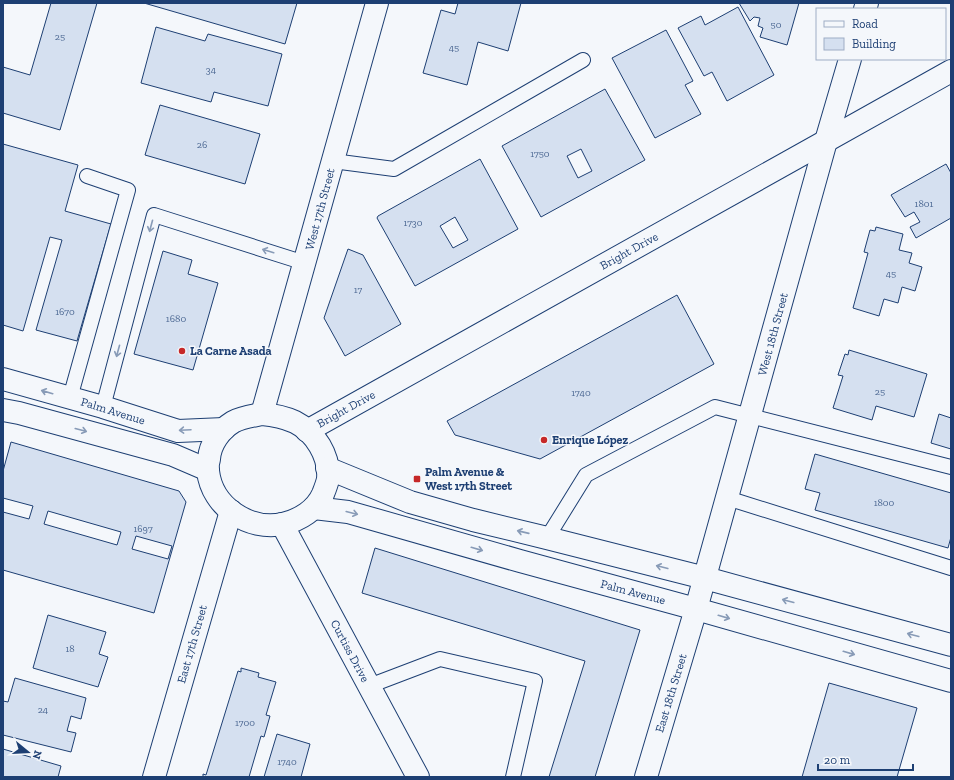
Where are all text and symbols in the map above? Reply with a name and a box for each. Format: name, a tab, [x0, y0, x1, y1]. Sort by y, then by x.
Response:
legend	[816, 8, 946, 60]
text: Road	[852, 17, 878, 31]
house number: 50	[771, 19, 782, 31]
house number: 25	[55, 31, 65, 43]
text: Building	[852, 37, 896, 51]
house number: 45	[449, 42, 459, 54]
house number: 34	[206, 64, 217, 76]
house number: 26	[197, 139, 207, 151]
house number: 1750	[530, 148, 550, 160]
street label: West 17th Street	[302, 166, 338, 251]
house number: 1801	[915, 198, 934, 210]
house number: 1730	[403, 217, 423, 229]
one-way arrow	[147, 219, 155, 232]
street label: Bright Drive	[597, 229, 661, 273]
one-way arrow	[261, 247, 274, 254]
house number: 45	[886, 268, 896, 280]
house number: 17	[354, 284, 362, 296]
street label: West 18th Street	[755, 291, 791, 377]
house number: 1670	[55, 306, 75, 318]
house number: 1680	[166, 313, 186, 325]
place label: La Carne Asada	[190, 344, 272, 358]
one-way arrow	[113, 345, 121, 358]
marker: La Carne Asada	[177, 346, 187, 356]
house number: 25	[875, 386, 885, 398]
one-way arrow	[41, 387, 54, 395]
street label: Bright Drive	[314, 387, 378, 431]
house number: 1740	[571, 387, 591, 399]
street label: Palm Avenue	[79, 395, 147, 428]
one-way arrow	[75, 427, 88, 434]
one-way arrow	[179, 427, 192, 434]
place label: Enrique López	[552, 433, 628, 447]
marker: Enrique López	[539, 435, 549, 445]
place label: Palm Avenue & West 17th Street	[425, 465, 512, 493]
marker: Palm Avenue & West 17th Street	[412, 474, 422, 484]
house number: 1800	[874, 497, 895, 509]
one-way arrow	[346, 510, 359, 518]
house number: 1697	[133, 523, 153, 535]
one-way arrow	[517, 527, 530, 535]
one-way arrow	[471, 546, 484, 553]
one-way arrow	[656, 563, 669, 570]
street label: Palm Avenue	[599, 577, 667, 607]
one-way arrow	[782, 597, 795, 604]
street label: East 17th Street	[174, 603, 210, 685]
one-way arrow	[717, 614, 730, 621]
street label: Curtiss Drive	[328, 617, 373, 685]
one-way arrow	[907, 631, 920, 638]
house number: 18	[65, 643, 75, 655]
one-way arrow	[842, 649, 855, 657]
street label: East 18th Street	[652, 651, 690, 734]
house number: 24	[38, 704, 49, 716]
house number: 1700	[235, 717, 255, 729]
north arrow	[8, 732, 48, 772]
scale bar	[818, 746, 913, 772]
text: N	[29, 749, 45, 762]
text: 20 m	[824, 753, 851, 767]
house number: 1740	[277, 756, 297, 768]

